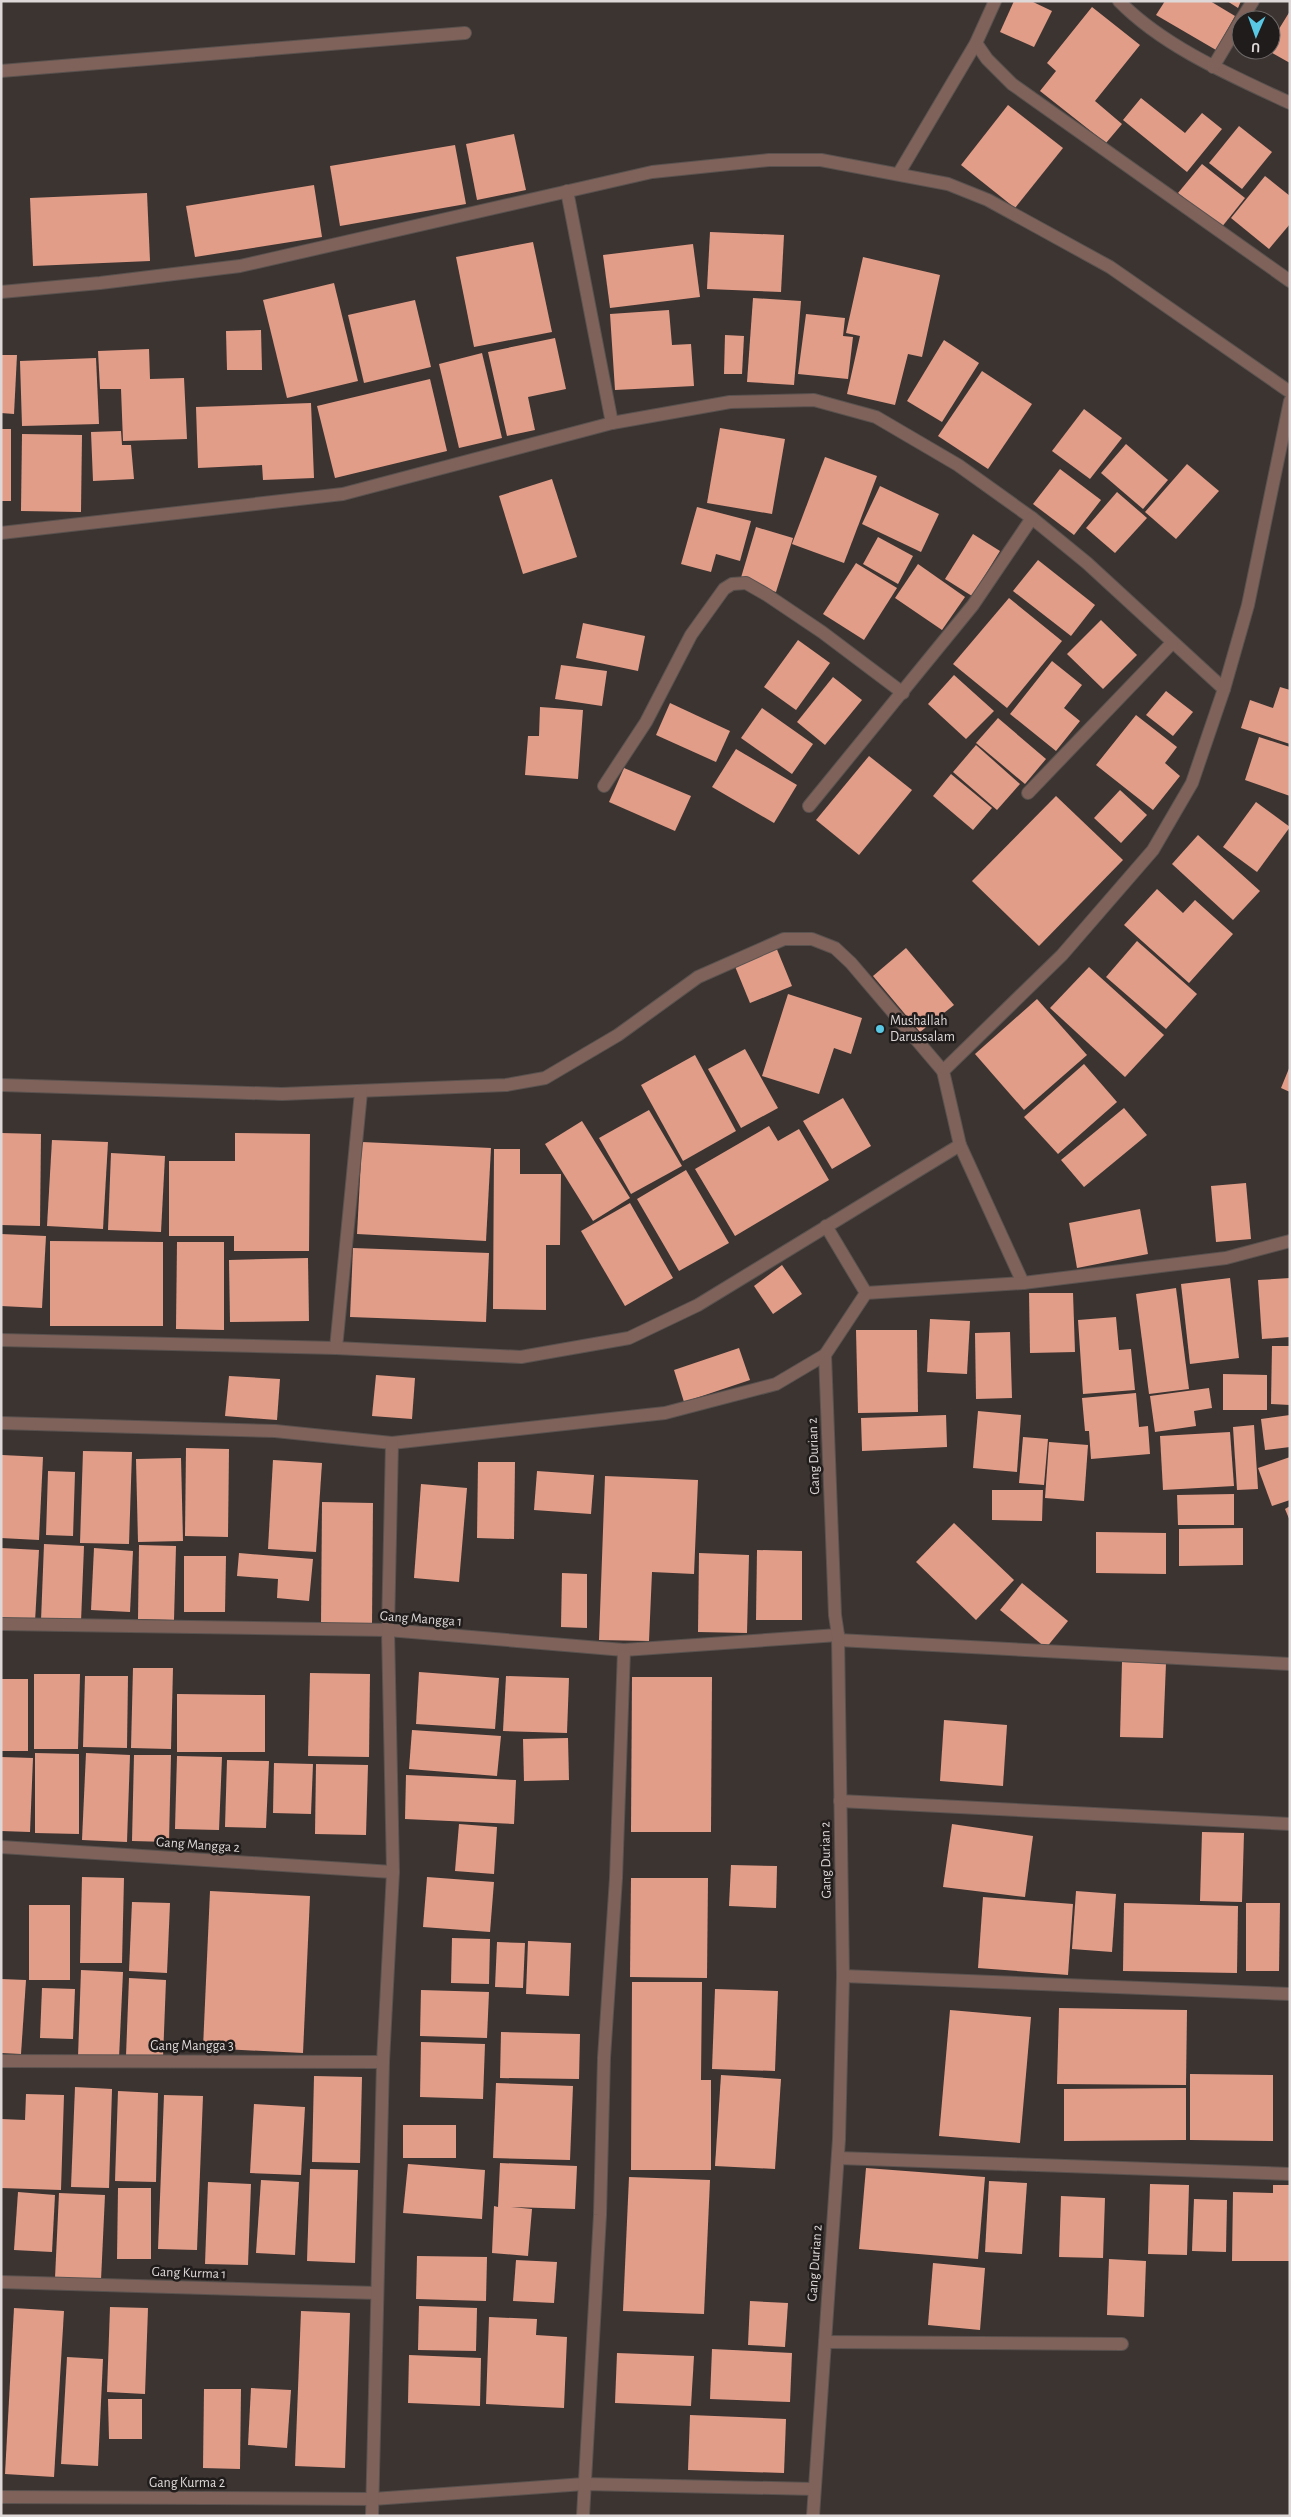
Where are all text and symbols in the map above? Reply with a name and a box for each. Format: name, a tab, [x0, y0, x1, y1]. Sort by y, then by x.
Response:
north arrow	[1231, 10, 1281, 60]
text: U	[1251, 40, 1260, 54]
place label: Mushallah Darussalam	[890, 1014, 955, 1044]
marker: Mushallah Darussalam	[874, 1023, 886, 1035]
street label: Gang Durian 2	[806, 1417, 822, 1495]
street label: Gang Mangga 1	[379, 1609, 463, 1629]
street label: Gang Durian 2	[818, 1821, 834, 1899]
street label: Gang Mangga 2	[156, 1835, 240, 1855]
street label: Gang Mangga 3	[150, 2039, 234, 2053]
street label: Gang Durian 2	[805, 2224, 825, 2302]
street label: Gang Kurma 1	[151, 2265, 227, 2281]
street label: Gang Kurma 2	[149, 2476, 225, 2490]

